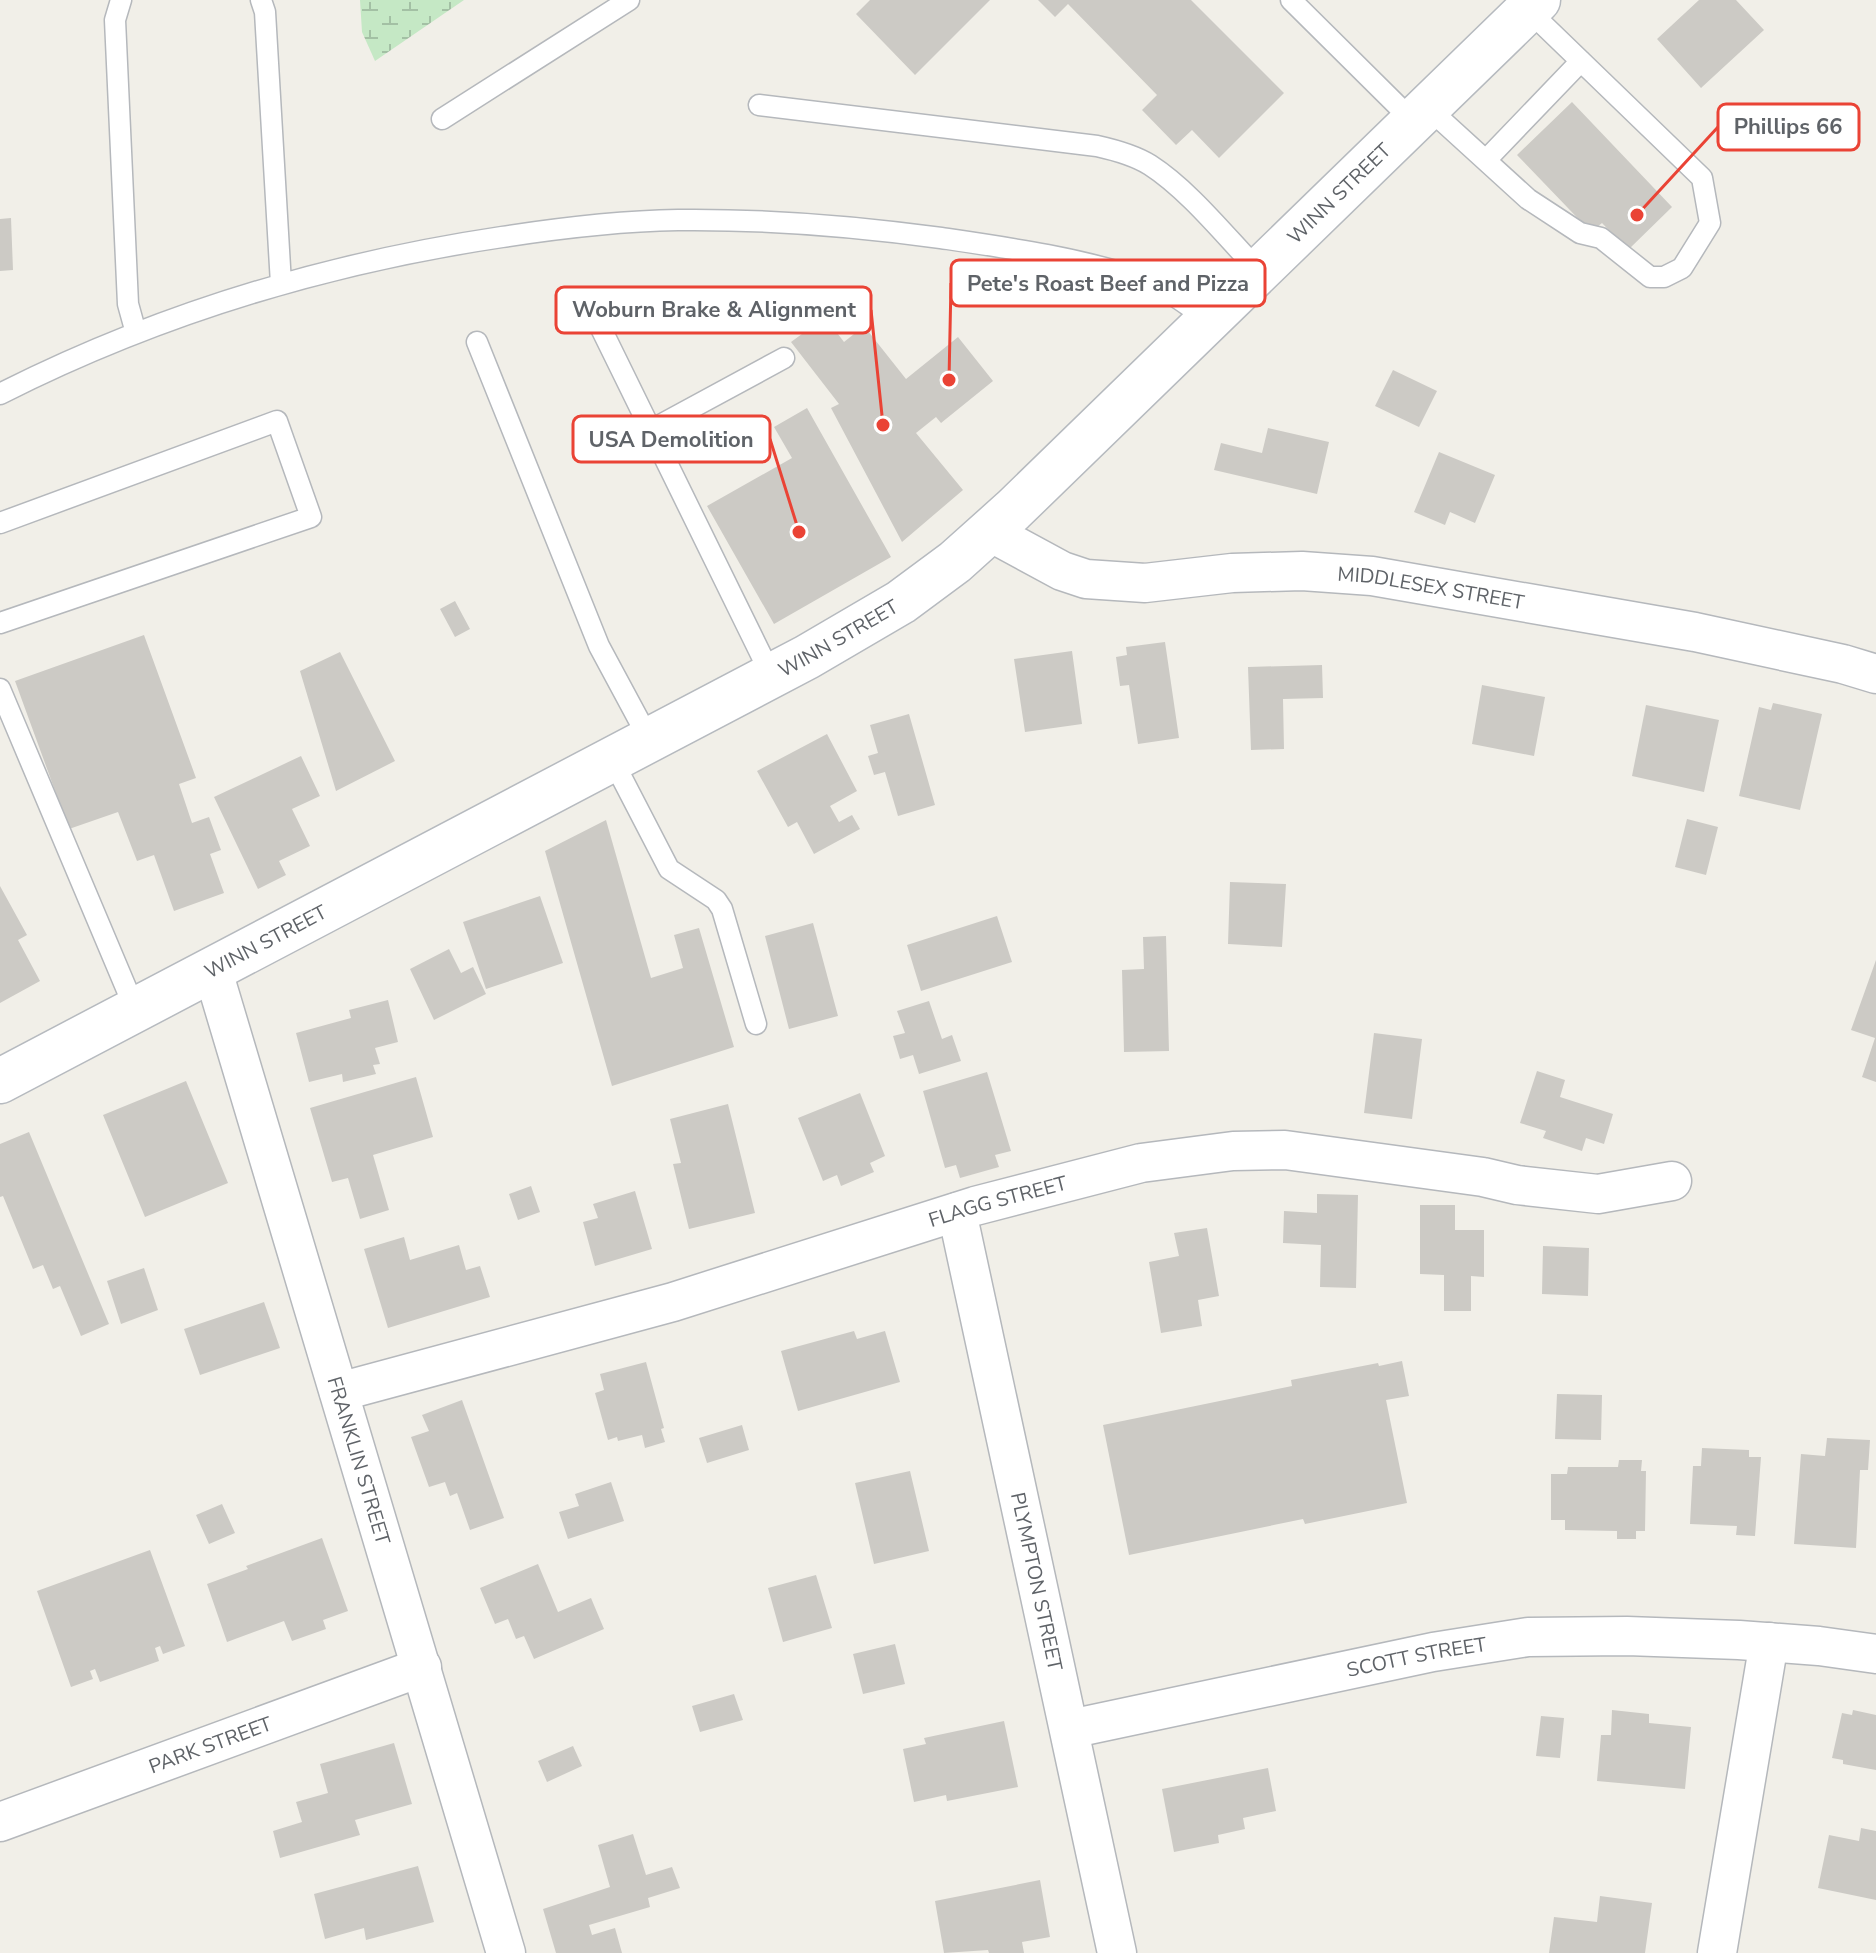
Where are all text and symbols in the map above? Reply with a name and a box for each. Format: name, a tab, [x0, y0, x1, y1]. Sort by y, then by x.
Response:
callout: Phillips 66	[1718, 104, 1859, 150]
text: Phillips 66	[1734, 112, 1842, 142]
street label: WINN STREET	[1281, 137, 1397, 250]
callout: Pete's Roast Beef and Pizza	[951, 260, 1265, 306]
text: Pete's Roast Beef and Pizza	[967, 269, 1249, 299]
callout: Woburn Brake & Alignment	[556, 287, 871, 333]
text: Woburn Brake & Alignment	[572, 295, 856, 325]
callout: USA Demolition	[573, 416, 770, 462]
text: USA Demolition	[588, 425, 754, 455]
street label: MIDDLESEX STREET	[1337, 560, 1526, 616]
street label: WINN STREET	[773, 593, 903, 683]
street label: WINN STREET	[200, 898, 331, 985]
street label: FLAGG STREET	[925, 1169, 1070, 1233]
street label: FRANKLIN STREET	[321, 1373, 397, 1548]
street label: PLYMPTON STREET	[1004, 1490, 1069, 1673]
street label: SCOTT STREET	[1344, 1630, 1488, 1683]
street label: PARK STREET	[145, 1710, 276, 1780]

